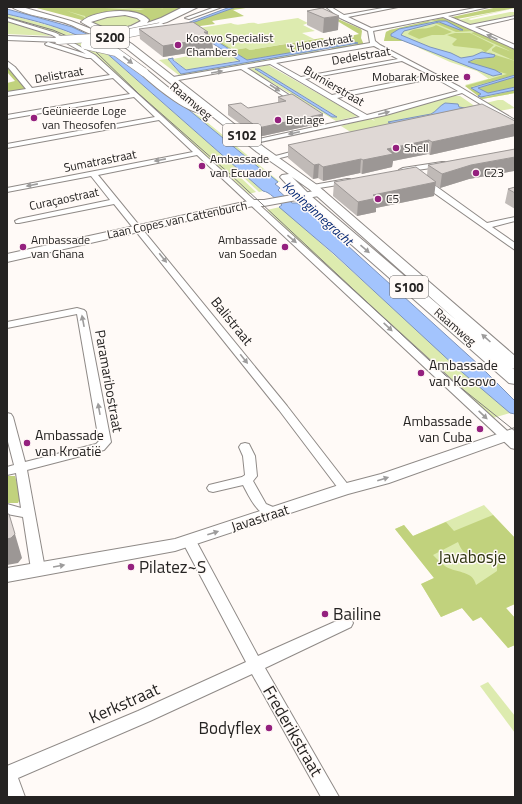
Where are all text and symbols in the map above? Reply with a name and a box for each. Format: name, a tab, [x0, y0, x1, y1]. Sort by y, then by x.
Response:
road number: S200	[91, 26, 129, 48]
street label: 't Hoenstraat	[286, 27, 355, 58]
place label: Kosovo Specialist Chambers	[186, 28, 274, 61]
one-way arrow	[487, 34, 498, 40]
marker: Kosovo Specialist Chambers	[173, 40, 183, 50]
street label: Dedelstraat	[330, 41, 392, 70]
one-way arrow	[123, 55, 134, 64]
street label: Burnierstraat	[300, 60, 369, 111]
street label: Delistraat	[33, 61, 86, 88]
place label: Mobarak Moskee	[372, 67, 459, 86]
one-way arrow	[211, 68, 223, 74]
marker: Mobarak Moskee	[462, 72, 472, 82]
street label: Raamweg	[166, 77, 217, 124]
one-way arrow	[270, 84, 280, 92]
place label: Geünieerde Loge van Theosofen	[42, 101, 126, 134]
place label: Berlage	[286, 110, 325, 129]
one-way arrow	[378, 110, 390, 116]
marker: Geünieerde Loge van Theosofen	[29, 113, 39, 123]
marker: Berlage	[273, 115, 283, 125]
road number: S102	[223, 124, 261, 146]
one-way arrow	[288, 130, 300, 136]
place label: Shell	[404, 138, 429, 157]
marker: Shell	[391, 143, 401, 153]
street label: Sumatrastraat	[62, 144, 139, 177]
place label: Ambassade van Ecuador	[210, 149, 272, 182]
one-way arrow	[153, 158, 166, 164]
marker: Ambassade van Ecuador	[197, 161, 207, 171]
place label: C23	[484, 163, 504, 182]
marker: C23	[471, 168, 481, 178]
water label: Koninginnegracht	[278, 176, 359, 251]
street label: Curaçaostraat	[27, 182, 101, 215]
one-way arrow	[26, 183, 38, 189]
place label: C5	[386, 189, 400, 208]
marker: C5	[373, 194, 383, 204]
street label: Laan Copes van Cattenburch	[105, 195, 249, 244]
place label: Ambassade van Ghana	[31, 230, 90, 263]
place label: Ambassade van Soedan	[218, 230, 277, 263]
one-way arrow	[286, 235, 297, 243]
marker: Ambassade van Ghana	[18, 242, 28, 252]
marker: Ambassade van Soedan	[280, 242, 290, 252]
one-way arrow	[359, 244, 370, 253]
one-way arrow	[158, 253, 167, 264]
road number: S100	[390, 276, 428, 298]
street label: Balistraat	[206, 292, 259, 350]
street label: Raamweg	[430, 303, 481, 350]
one-way arrow	[80, 315, 86, 327]
one-way arrow	[382, 322, 393, 331]
street label: Paramaribostraat	[90, 328, 129, 434]
one-way arrow	[481, 334, 491, 343]
one-way arrow	[240, 354, 249, 365]
place label: Ambassade van Kosovo	[429, 354, 498, 391]
marker: Ambassade van Kosovo	[416, 368, 426, 378]
one-way arrow	[96, 403, 102, 415]
place label: Ambassade van Cuba	[403, 410, 472, 447]
one-way arrow	[478, 410, 488, 420]
place label: Ambassade van Kroatië	[35, 424, 104, 461]
marker: Ambassade van Cuba	[475, 424, 485, 434]
marker: Ambassade van Kroatië	[22, 438, 32, 448]
one-way arrow	[377, 476, 389, 482]
street label: Javastraat	[228, 498, 292, 537]
one-way arrow	[208, 530, 220, 536]
park label: Javabosje	[438, 544, 506, 570]
place label: Pilatez~S	[139, 554, 206, 580]
one-way arrow	[53, 562, 65, 568]
marker: Pilatez~S	[126, 562, 136, 572]
place label: Bailine	[333, 601, 381, 627]
marker: Bailine	[320, 609, 330, 619]
street label: Kerkstraat	[85, 676, 163, 730]
street label: Frederikstraat	[256, 681, 330, 781]
place label: Bodyflex	[199, 715, 261, 741]
marker: Bodyflex	[264, 723, 274, 733]

